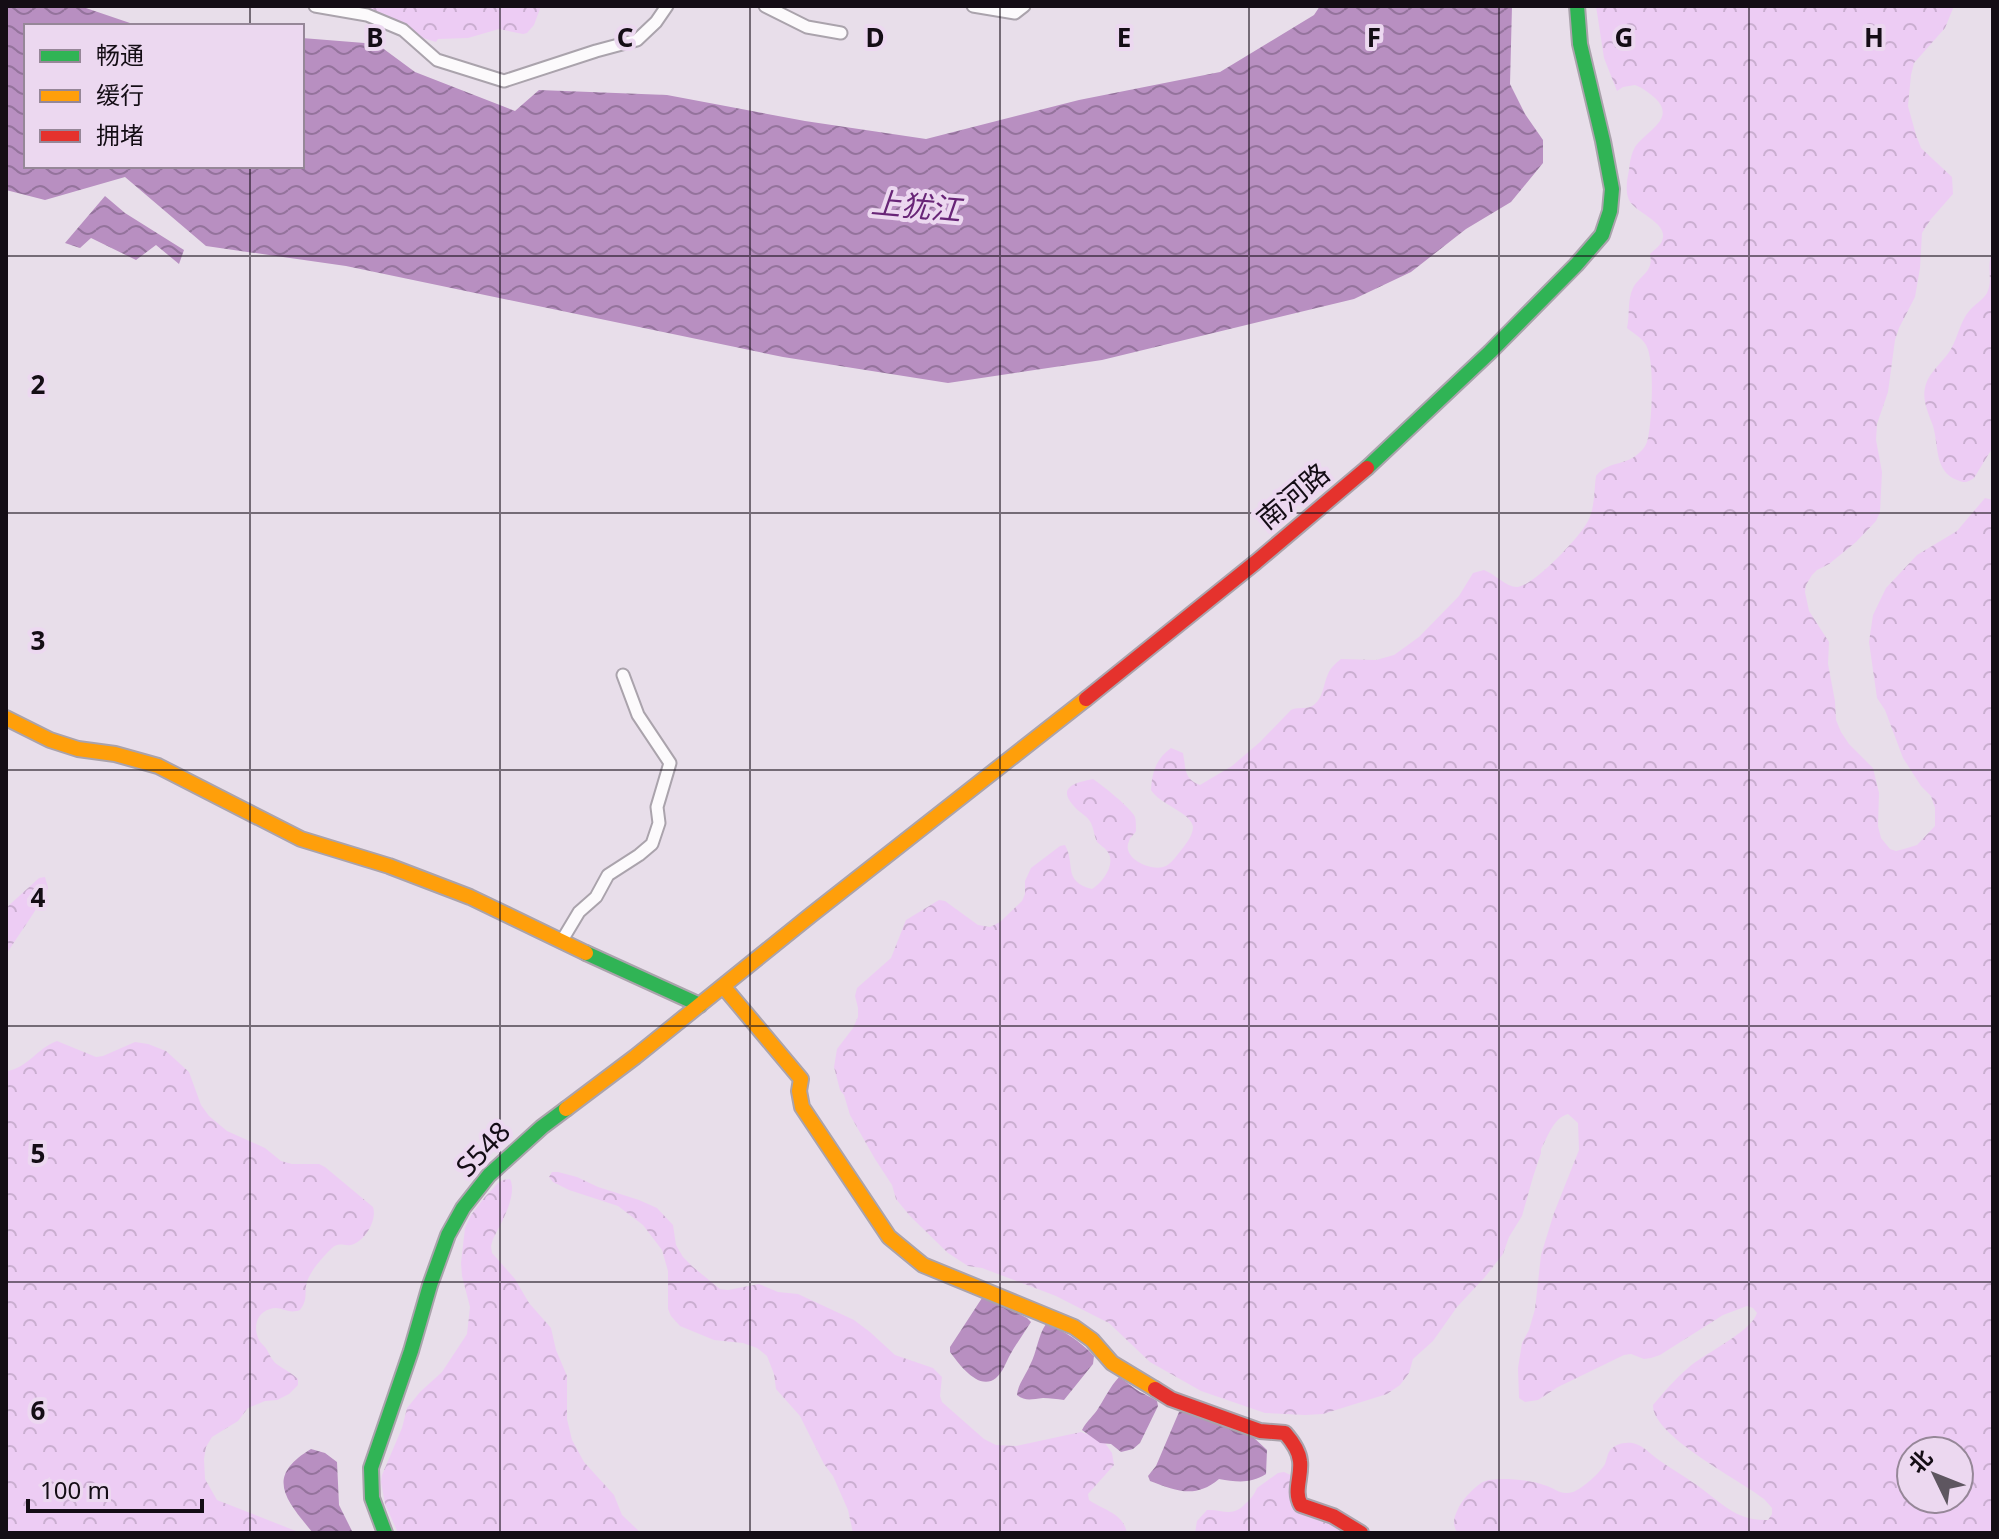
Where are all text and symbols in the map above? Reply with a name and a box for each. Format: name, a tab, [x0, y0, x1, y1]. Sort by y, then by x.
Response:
text: B	[366, 19, 384, 55]
text: C	[617, 19, 633, 55]
text: D	[865, 19, 885, 55]
text: E	[1117, 19, 1131, 55]
text: F	[1367, 19, 1381, 55]
text: G	[1615, 19, 1633, 55]
text: H	[1864, 19, 1884, 55]
legend	[24, 24, 304, 168]
text: 畅通	[96, 38, 144, 71]
text: 缓行	[96, 78, 144, 111]
text: 拥堵	[96, 118, 144, 151]
water label: 上犹江	[870, 181, 966, 230]
text: 2	[31, 366, 46, 402]
street label: 南河路	[1248, 454, 1337, 537]
text: 3	[31, 622, 45, 658]
text: 4	[31, 879, 46, 915]
street label: S548	[447, 1112, 518, 1184]
text: 5	[31, 1135, 45, 1171]
text: 6	[31, 1392, 46, 1428]
north arrow	[1895, 1435, 1975, 1515]
text: 北	[1901, 1442, 1938, 1479]
scale bar	[28, 1463, 202, 1513]
text: 100 m	[40, 1473, 110, 1506]

